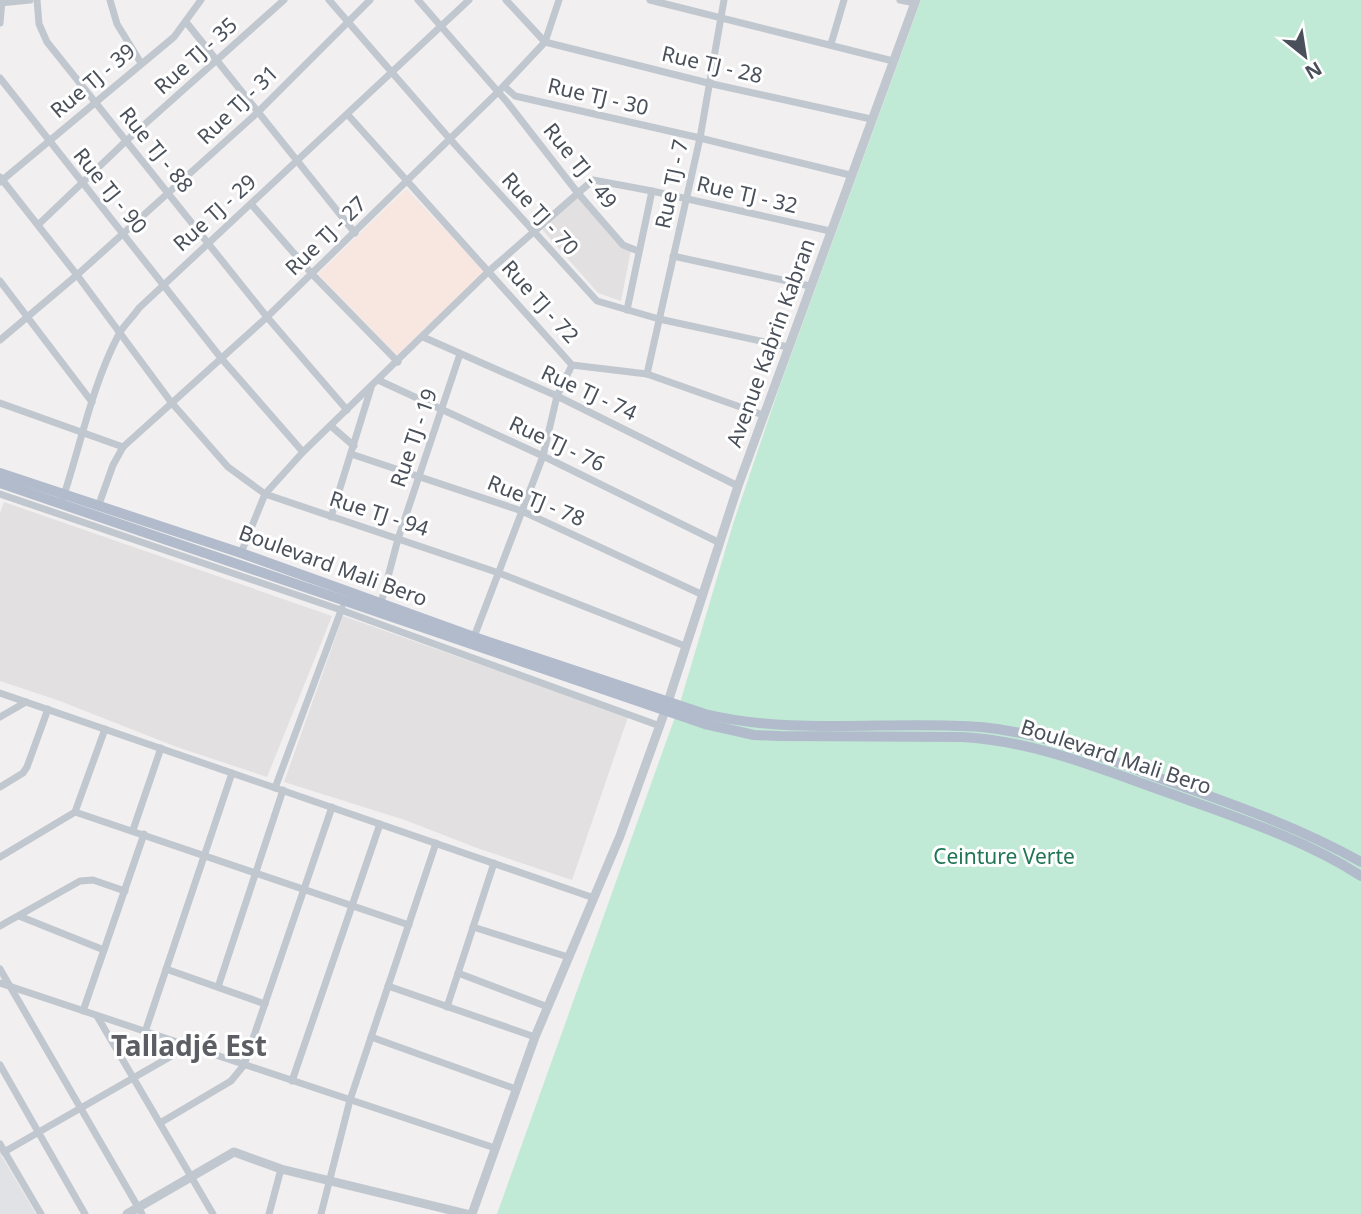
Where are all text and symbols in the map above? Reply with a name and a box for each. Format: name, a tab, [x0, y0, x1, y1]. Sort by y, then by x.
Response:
street label: Rue TJ - 35	[148, 11, 243, 100]
north arrow	[1270, 21, 1340, 91]
street label: Rue TJ - 39	[44, 37, 141, 124]
street label: Rue TJ - 28	[659, 39, 765, 89]
text: N	[1300, 56, 1327, 86]
street label: Rue TJ - 31	[191, 59, 284, 150]
street label: Rue TJ - 30	[545, 71, 651, 121]
street label: Rue TJ - 88	[114, 101, 200, 198]
street label: Rue TJ - 49	[538, 117, 624, 214]
street label: Rue TJ - 7	[648, 137, 694, 231]
street label: Rue TJ - 90	[68, 142, 154, 239]
street label: Rue TJ - 70	[496, 166, 585, 261]
street label: Rue TJ - 29	[167, 168, 262, 257]
street label: Rue TJ - 32	[694, 169, 800, 219]
street label: Rue TJ - 27	[279, 190, 372, 281]
street label: Avenue Kabrin Kabran	[719, 234, 821, 451]
street label: Rue TJ - 72	[496, 254, 585, 349]
street label: Rue TJ - 74	[537, 358, 642, 426]
street label: Rue TJ - 19	[383, 385, 443, 491]
street label: Rue TJ - 76	[505, 409, 610, 477]
street label: Rue TJ - 78	[484, 468, 589, 532]
street label: Rue TJ - 94	[326, 484, 432, 542]
street label: Boulevard Mali Bero	[235, 518, 432, 612]
street label: Boulevard Mali Bero	[1017, 712, 1215, 800]
park label: Ceinture Verte	[933, 842, 1075, 870]
district label: Talladjé Est	[111, 1026, 267, 1064]

